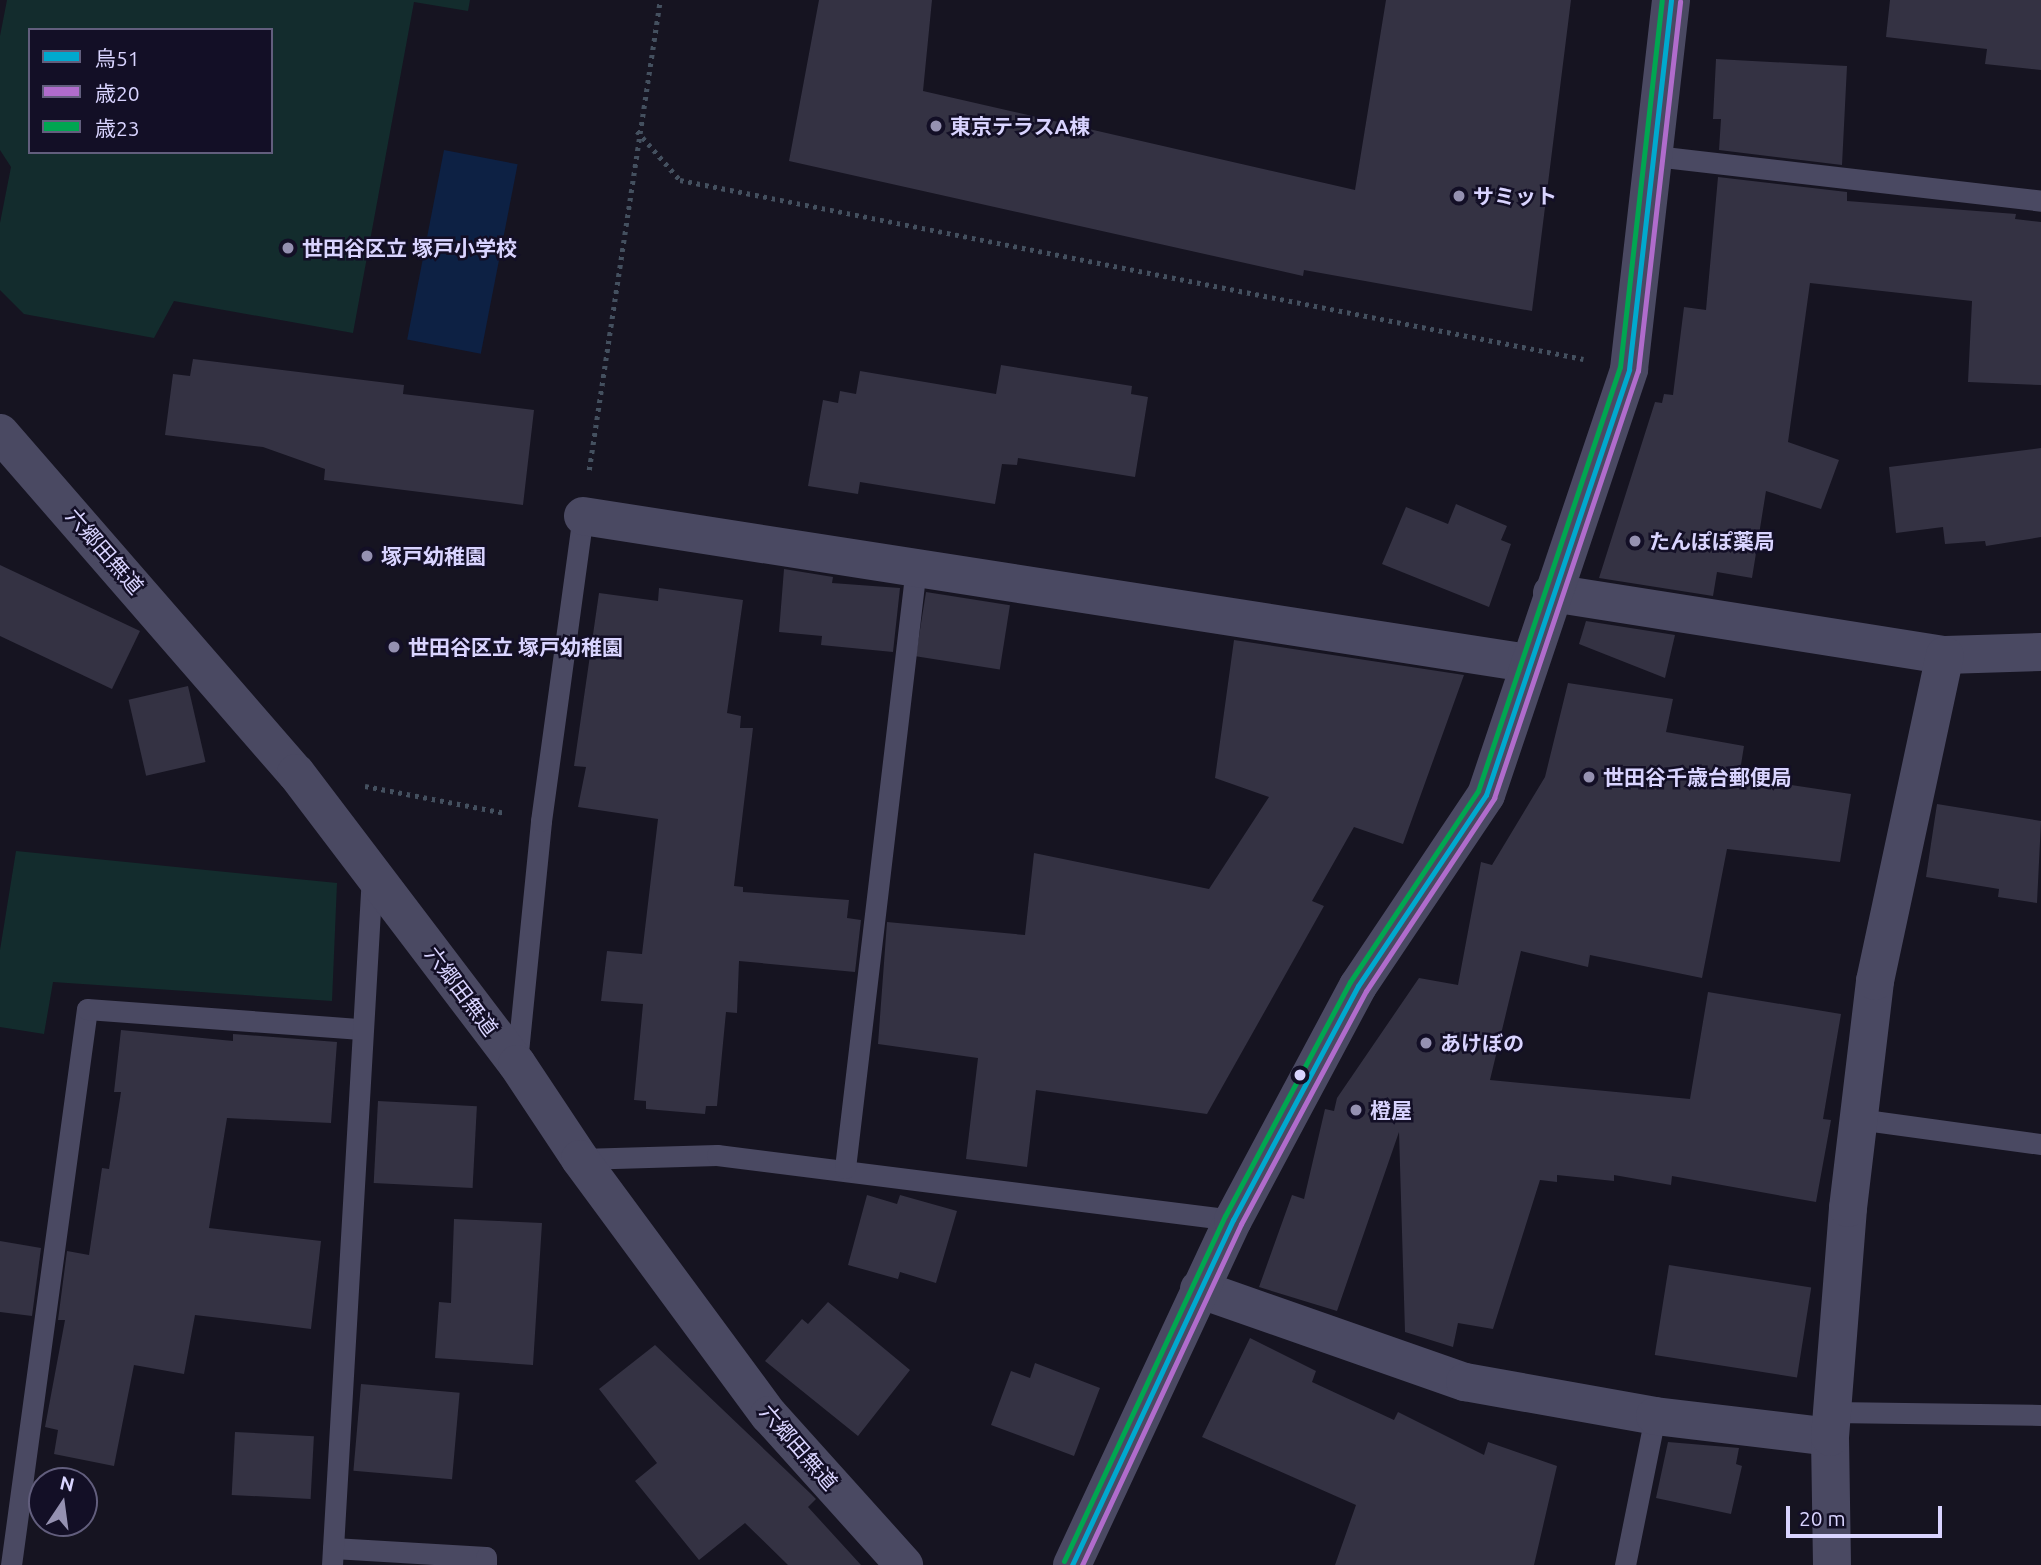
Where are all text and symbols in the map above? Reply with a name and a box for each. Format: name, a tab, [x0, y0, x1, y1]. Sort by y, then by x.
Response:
legend	[28, 28, 273, 154]
text: 烏51	[95, 46, 140, 70]
text: 歳20	[95, 81, 140, 105]
place label: 東京テラスA棟	[950, 113, 1091, 139]
text: 歳23	[95, 116, 140, 140]
marker: 東京テラスA棟	[928, 118, 944, 134]
place label: サミット	[1473, 183, 1557, 209]
marker: サミット	[1451, 188, 1467, 204]
place label: 世田谷区立 塚戸小学校	[302, 235, 517, 261]
marker: 世田谷区立 塚戸小学校	[280, 240, 296, 256]
street label: 六郷田無道	[61, 503, 149, 599]
place label: たんぽぽ薬局	[1649, 528, 1775, 554]
marker: たんぽぽ薬局	[1627, 533, 1643, 549]
place label: 塚戸幼稚園	[381, 543, 486, 569]
marker: 塚戸幼稚園	[359, 548, 375, 564]
place label: 世田谷区立 塚戸幼稚園	[408, 634, 623, 660]
marker: 世田谷区立 塚戸幼稚園	[386, 639, 402, 655]
place label: 世田谷千歳台郵便局	[1603, 764, 1792, 790]
marker: 世田谷千歳台郵便局	[1581, 769, 1597, 785]
street label: 六郷田無道	[420, 941, 504, 1041]
place label: あけぼの	[1440, 1030, 1524, 1056]
marker: あけぼの	[1418, 1035, 1434, 1051]
unlabelled marker	[1293, 1068, 1307, 1082]
place label: 橙屋	[1370, 1097, 1412, 1123]
marker: 橙屋	[1348, 1102, 1364, 1118]
street label: 六郷田無道	[755, 1399, 843, 1495]
north arrow	[28, 1467, 98, 1537]
text: N	[58, 1471, 77, 1496]
scale bar	[1789, 1492, 1945, 1536]
text: 20 m	[1799, 1506, 1846, 1530]

